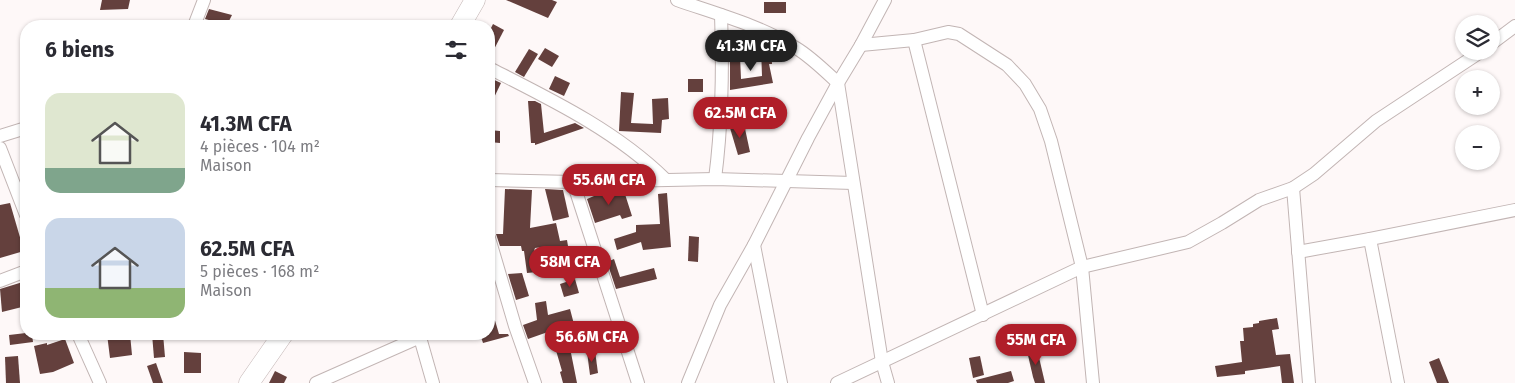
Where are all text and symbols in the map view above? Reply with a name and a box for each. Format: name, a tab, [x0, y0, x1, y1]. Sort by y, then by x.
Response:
map controls	[1455, 15, 1500, 170]
button: layers	[1455, 15, 1500, 60]
pin: 41.3M CFA	[694, 30, 808, 72]
icon: filters	[442, 36, 470, 64]
text: 41.3M CFA	[716, 36, 786, 55]
text: 6 biens	[45, 37, 114, 63]
button: +	[1455, 70, 1500, 115]
pin: 62.5M CFA	[683, 96, 797, 139]
text: 62.5M CFA	[704, 103, 776, 122]
text: 41.3M CFA	[200, 111, 292, 137]
icon: home	[85, 113, 145, 173]
button: −	[1455, 125, 1500, 170]
text: 4 pièces · 104 m²	[200, 137, 320, 156]
text: Maison	[200, 156, 252, 175]
pin: 55.6M CFA	[552, 164, 666, 206]
text: 55.6M CFA	[573, 170, 645, 189]
text: 62.5M CFA	[200, 236, 294, 262]
icon: home	[85, 238, 145, 298]
pin: 58M CFA	[524, 246, 616, 288]
text: 58M CFA	[540, 252, 600, 271]
text: 5 pièces · 168 m²	[200, 262, 319, 281]
text: Maison	[200, 281, 252, 300]
pin: 56.6M CFA	[535, 320, 649, 363]
pin: 55M CFA	[990, 324, 1082, 366]
text: 56.6M CFA	[556, 327, 628, 346]
text: 55M CFA	[1006, 330, 1066, 349]

